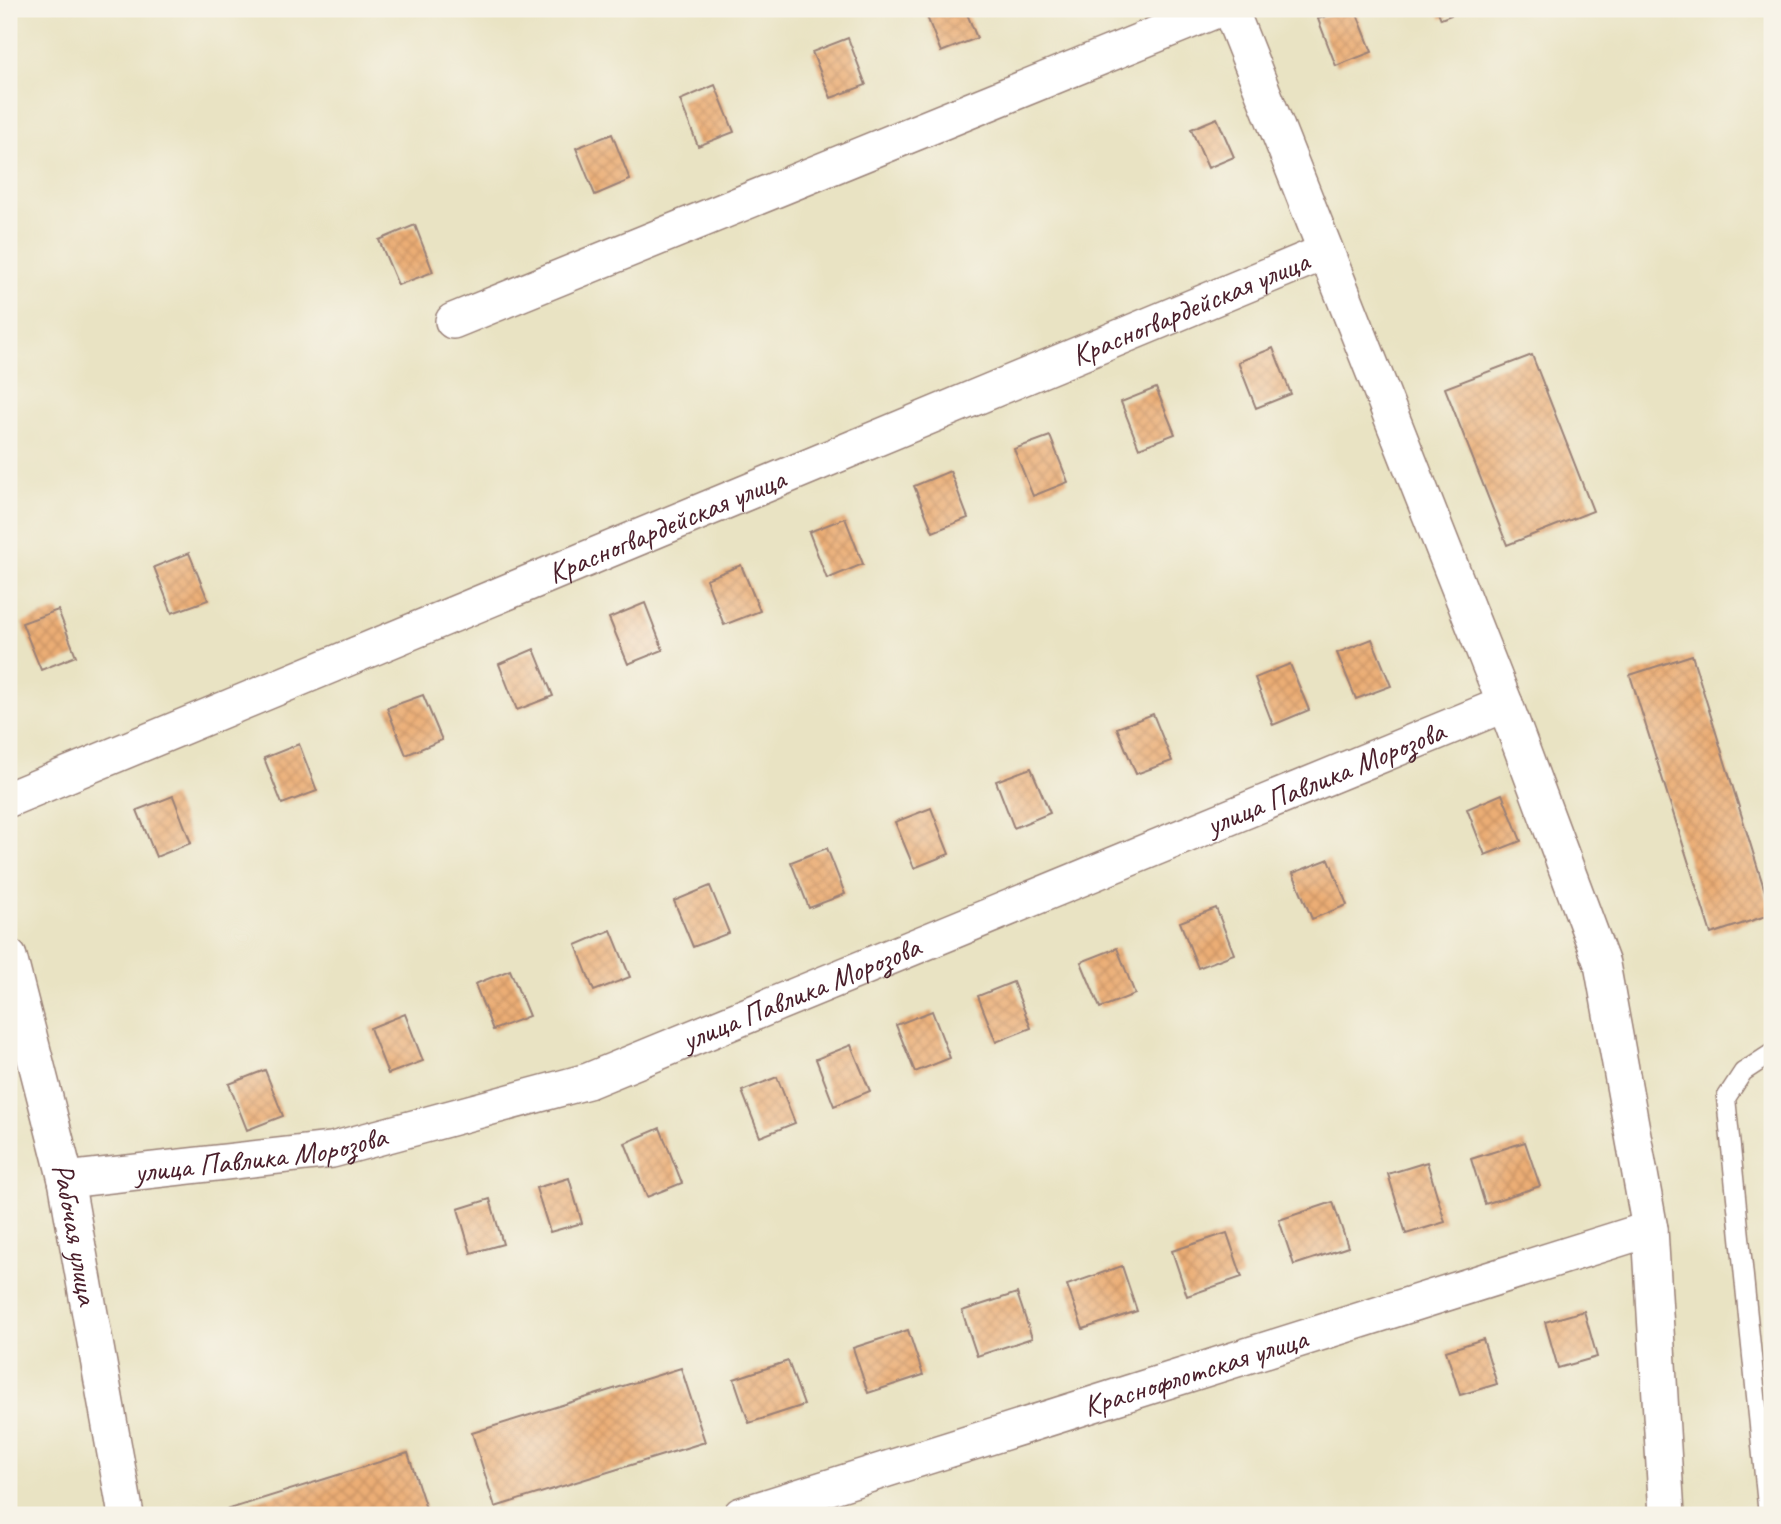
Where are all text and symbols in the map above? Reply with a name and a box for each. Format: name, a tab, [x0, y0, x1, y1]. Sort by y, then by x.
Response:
street label: Красногвардейская улица	[1066, 241, 1316, 374]
street label: Красногвардейская улица	[542, 459, 793, 592]
street label: улица Павлика Морозова	[1199, 711, 1452, 845]
street label: улица Павлика Морозова	[674, 927, 928, 1060]
street label: улица Павлика Морозова	[130, 1117, 392, 1191]
street label: Рабочая улица	[43, 1159, 107, 1310]
street label: Краснофлотская улица	[1078, 1319, 1313, 1425]

